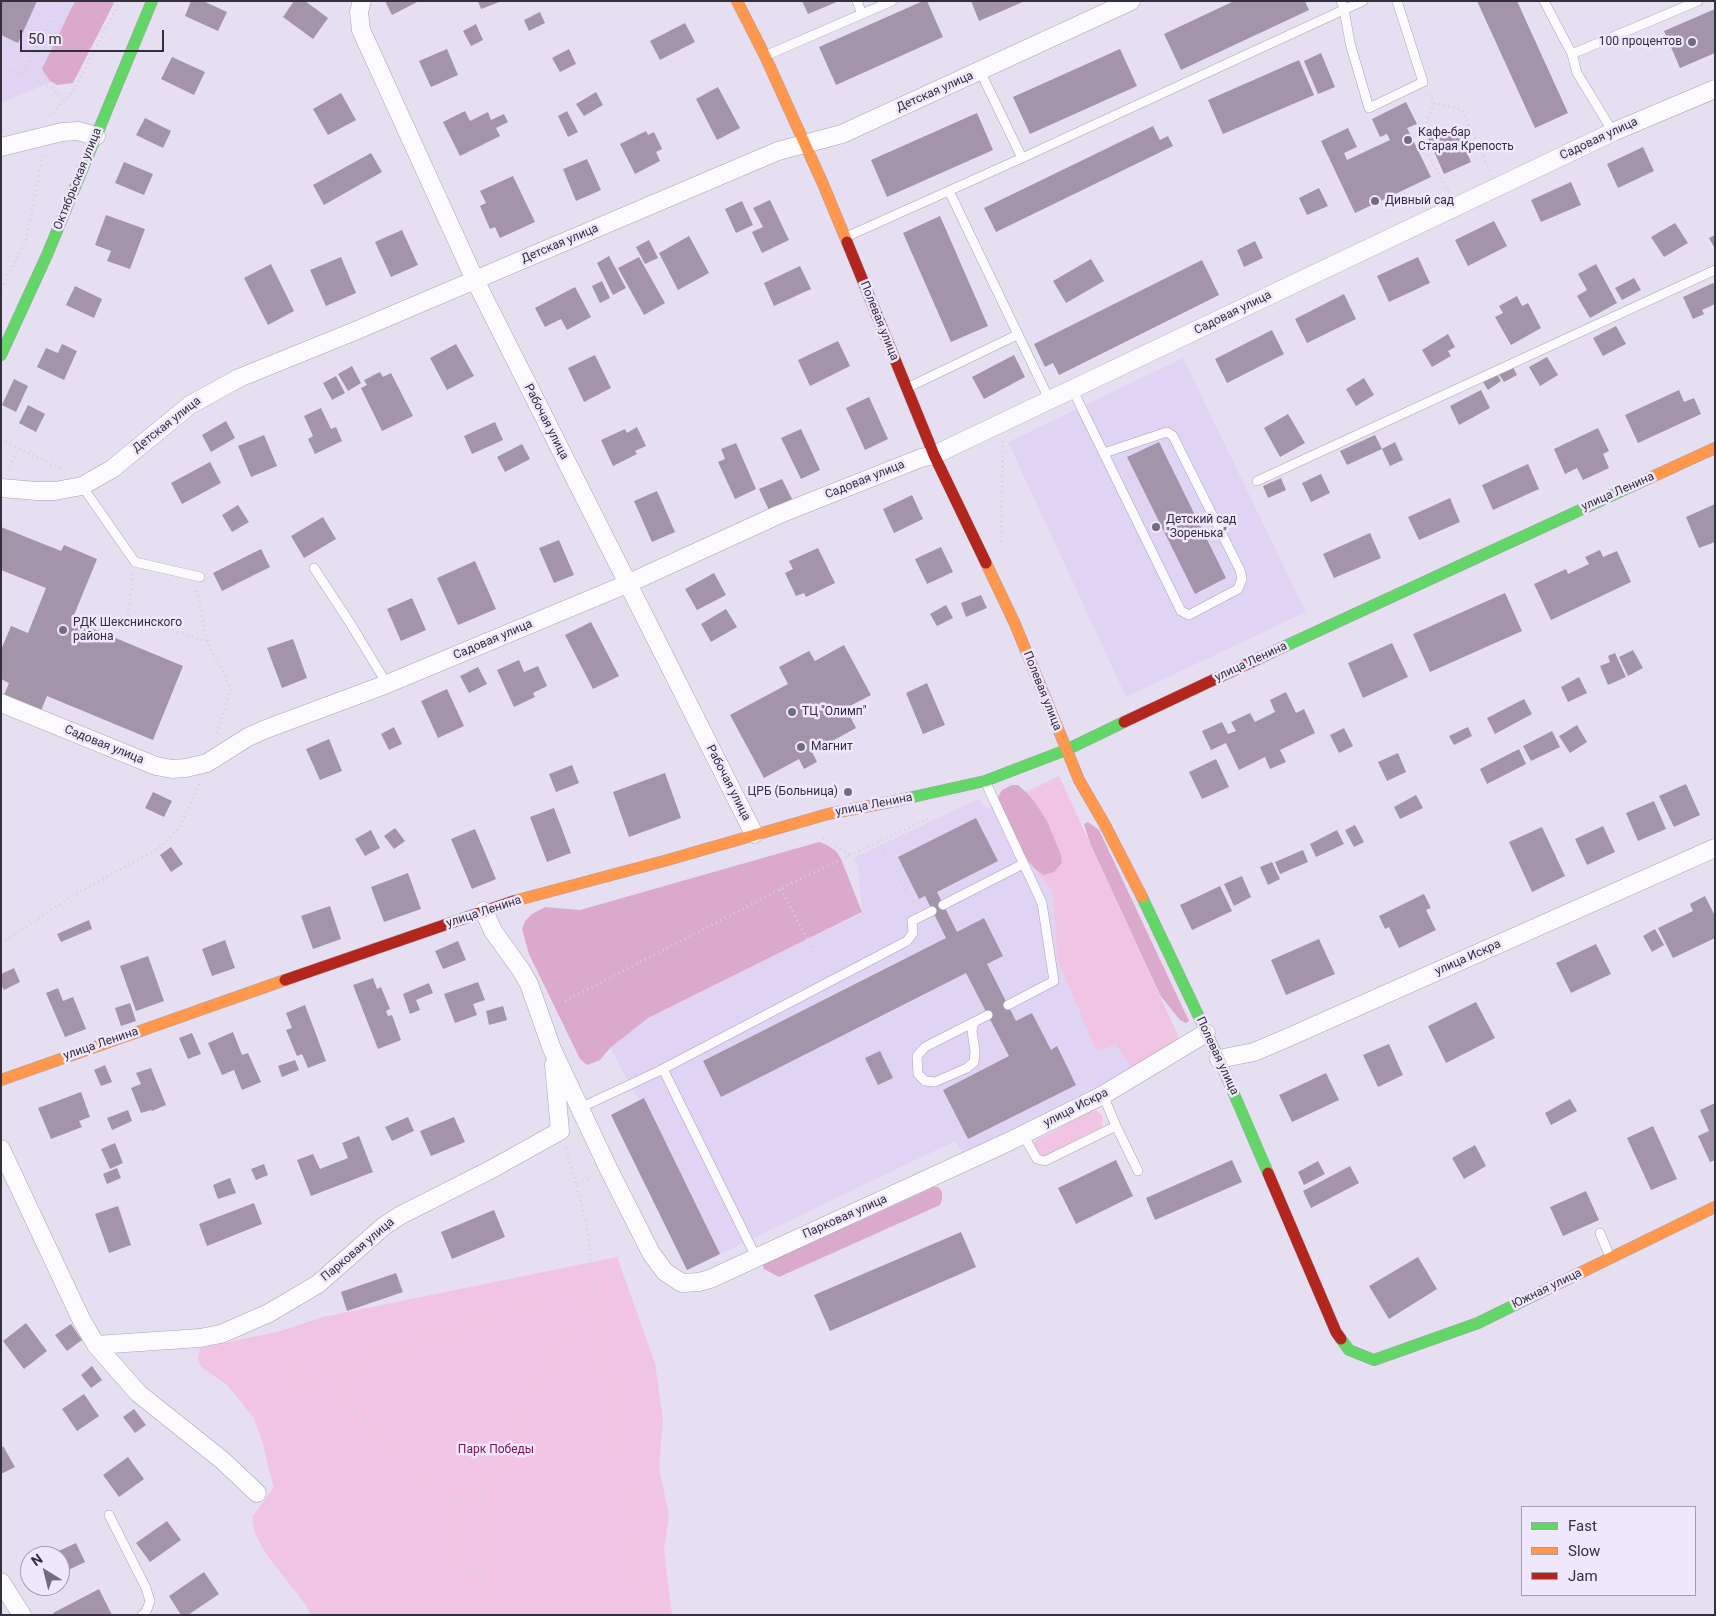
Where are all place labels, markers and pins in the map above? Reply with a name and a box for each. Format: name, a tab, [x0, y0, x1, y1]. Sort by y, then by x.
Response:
place label: 100 процентов	[1599, 35, 1682, 49]
marker: 100 процентов	[1686, 36, 1698, 48]
place label: Кафе-бар Старая Крепость	[1418, 126, 1514, 154]
marker: Кафе-бар Старая Крепость	[1402, 134, 1414, 146]
place label: Дивный сад	[1385, 194, 1454, 208]
marker: Дивный сад	[1369, 195, 1381, 207]
place label: Детский сад "Зоренька"	[1166, 513, 1236, 541]
marker: Детский сад "Зоренька"	[1150, 521, 1162, 533]
place label: РДК Шекснинского района	[73, 616, 182, 644]
marker: РДК Шекснинского района	[57, 624, 69, 636]
place label: ТЦ "Олимп"	[802, 705, 867, 719]
marker: ТЦ "Олимп"	[786, 706, 798, 718]
place label: Магнит	[811, 740, 853, 754]
marker: Магнит	[795, 741, 807, 753]
place label: ЦРБ (Больница)	[748, 785, 838, 799]
marker: ЦРБ (Больница)	[842, 786, 854, 798]

